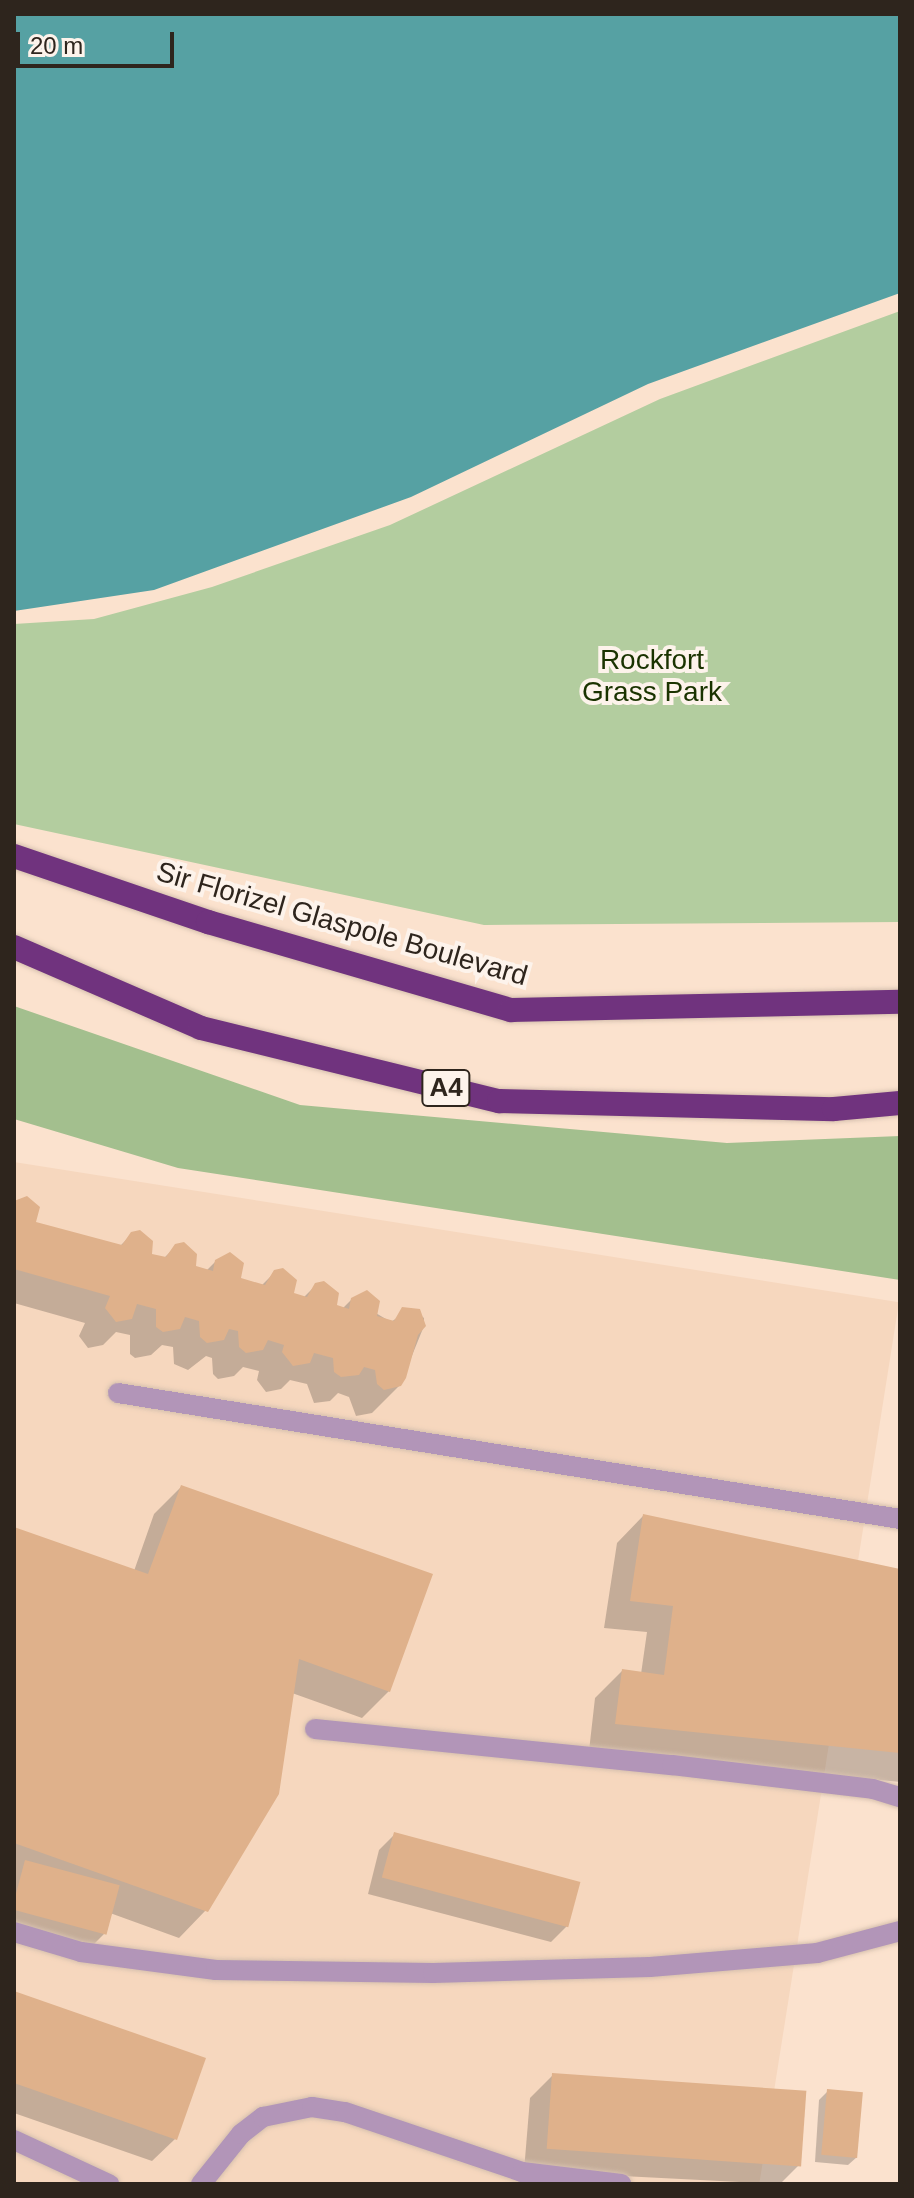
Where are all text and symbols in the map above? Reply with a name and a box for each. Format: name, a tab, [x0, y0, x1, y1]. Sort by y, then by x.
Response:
scale bar	[20, 16, 178, 66]
text: 20 m	[30, 32, 83, 59]
park label: Rockfort Grass Park	[582, 643, 722, 709]
street label: Sir Florizel Glaspole Boulevard	[153, 855, 531, 993]
road number: A4	[420, 1066, 472, 1110]

